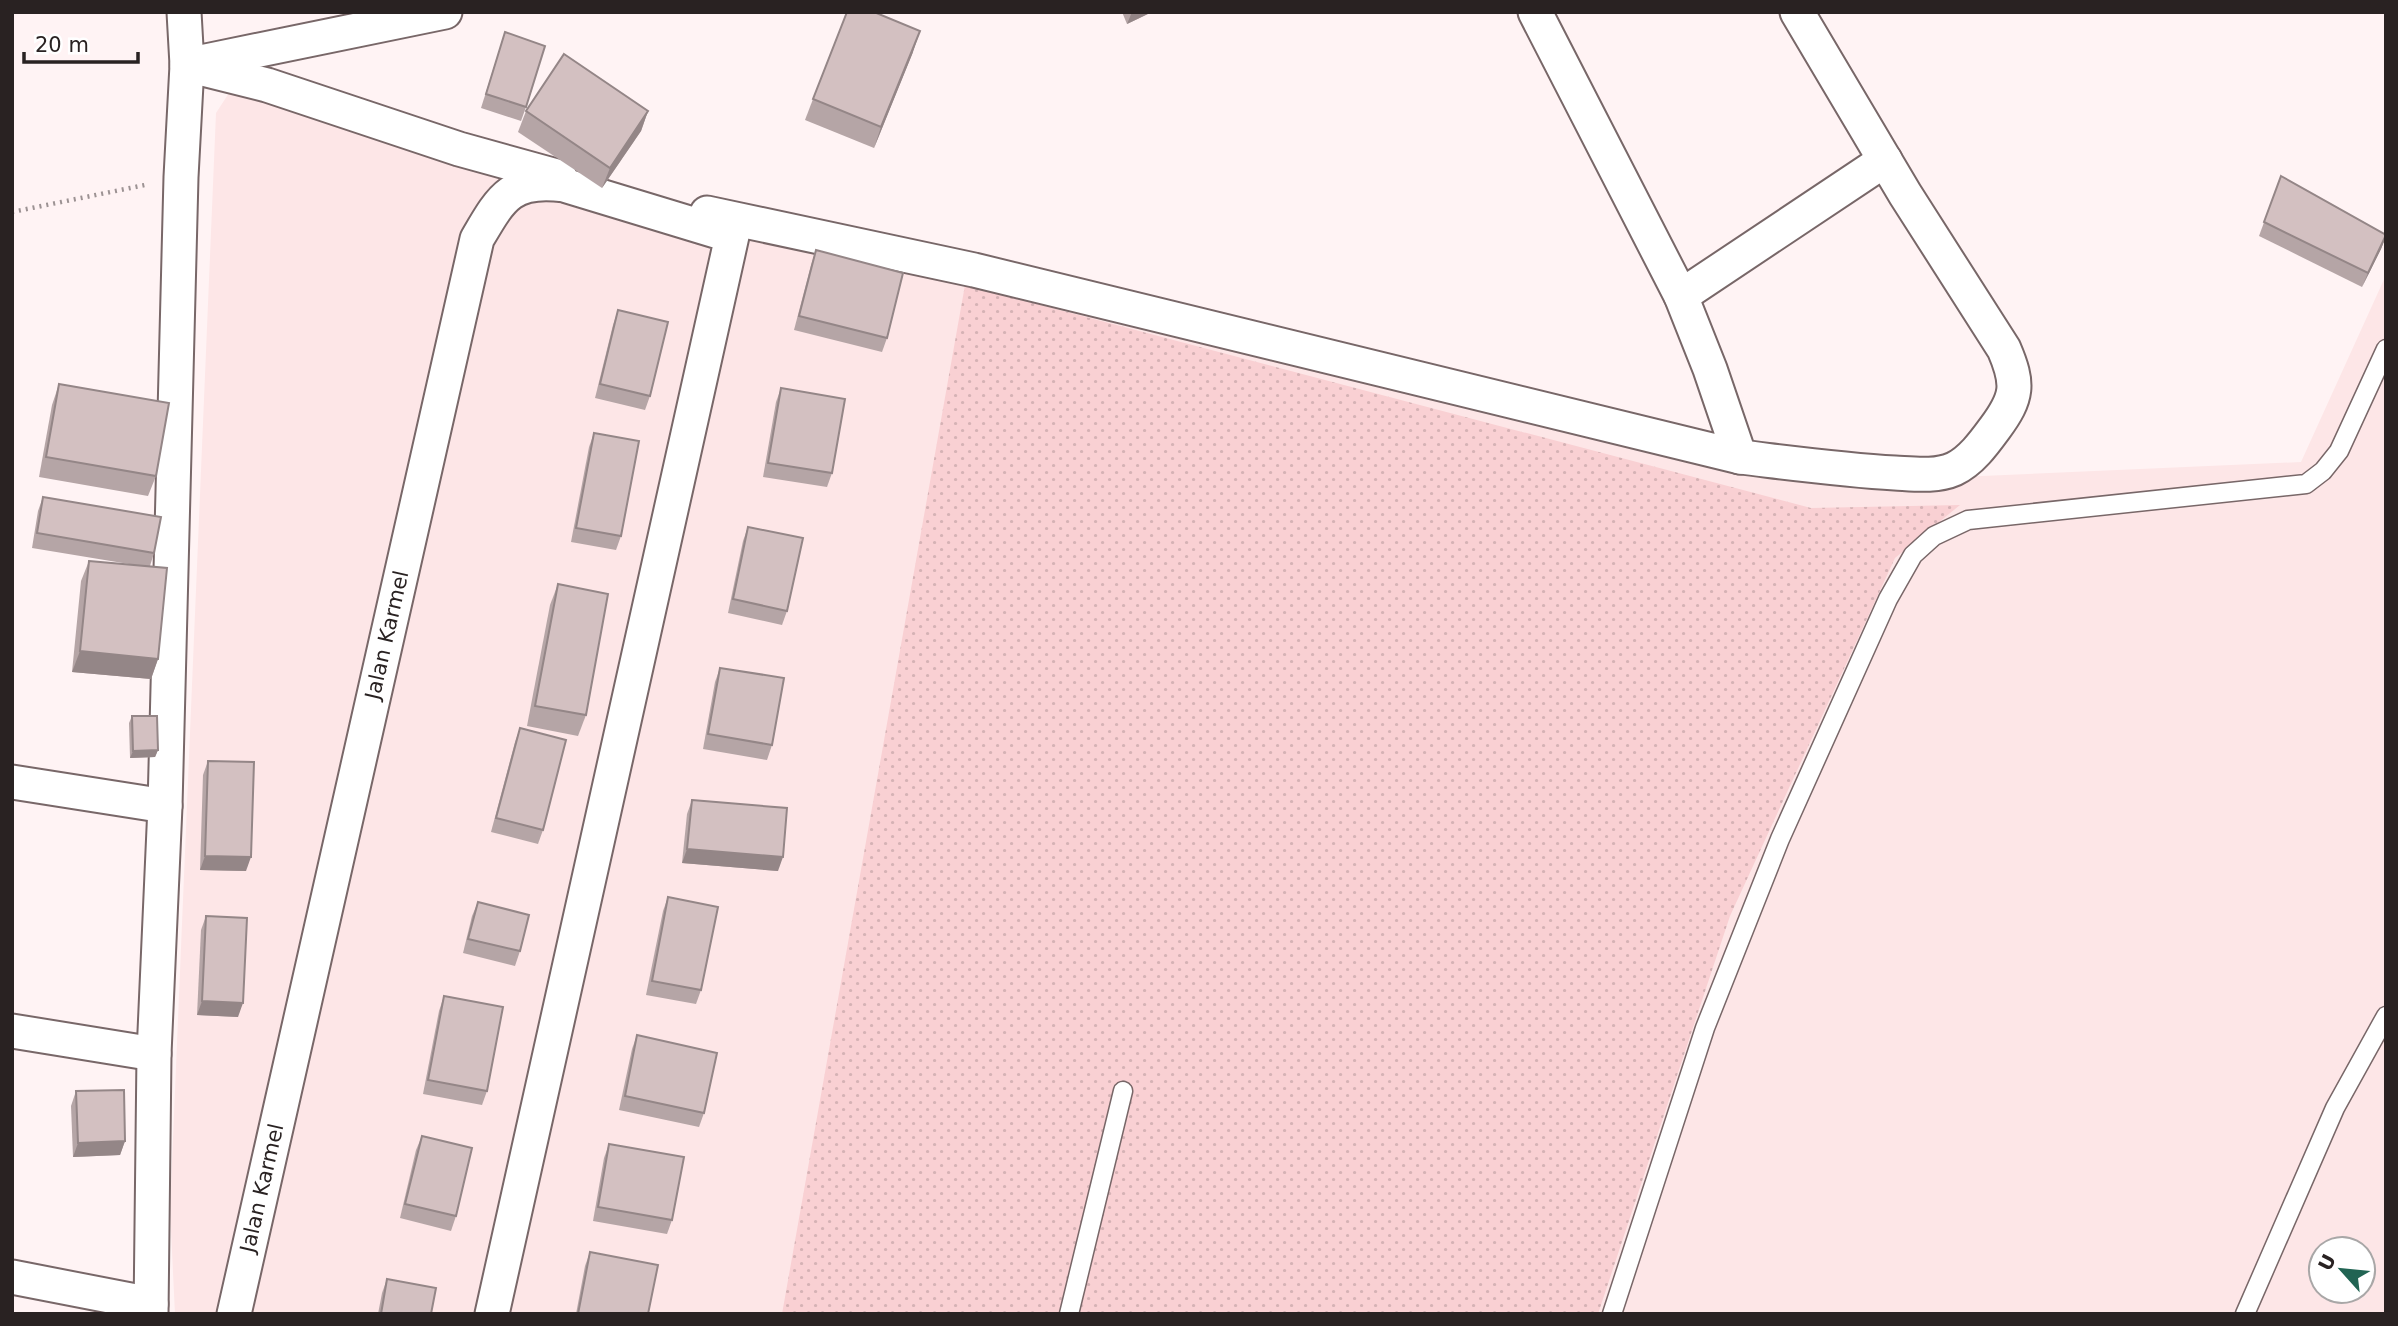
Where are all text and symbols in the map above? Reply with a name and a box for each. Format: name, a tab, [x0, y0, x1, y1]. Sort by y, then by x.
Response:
scale bar	[24, 21, 138, 65]
text: 20 m	[35, 33, 89, 57]
street label: Jalan Karmel	[360, 568, 413, 704]
street label: Jalan Karmel	[235, 1121, 288, 1257]
north arrow	[2307, 1235, 2377, 1305]
text: U	[2314, 1250, 2340, 1274]

